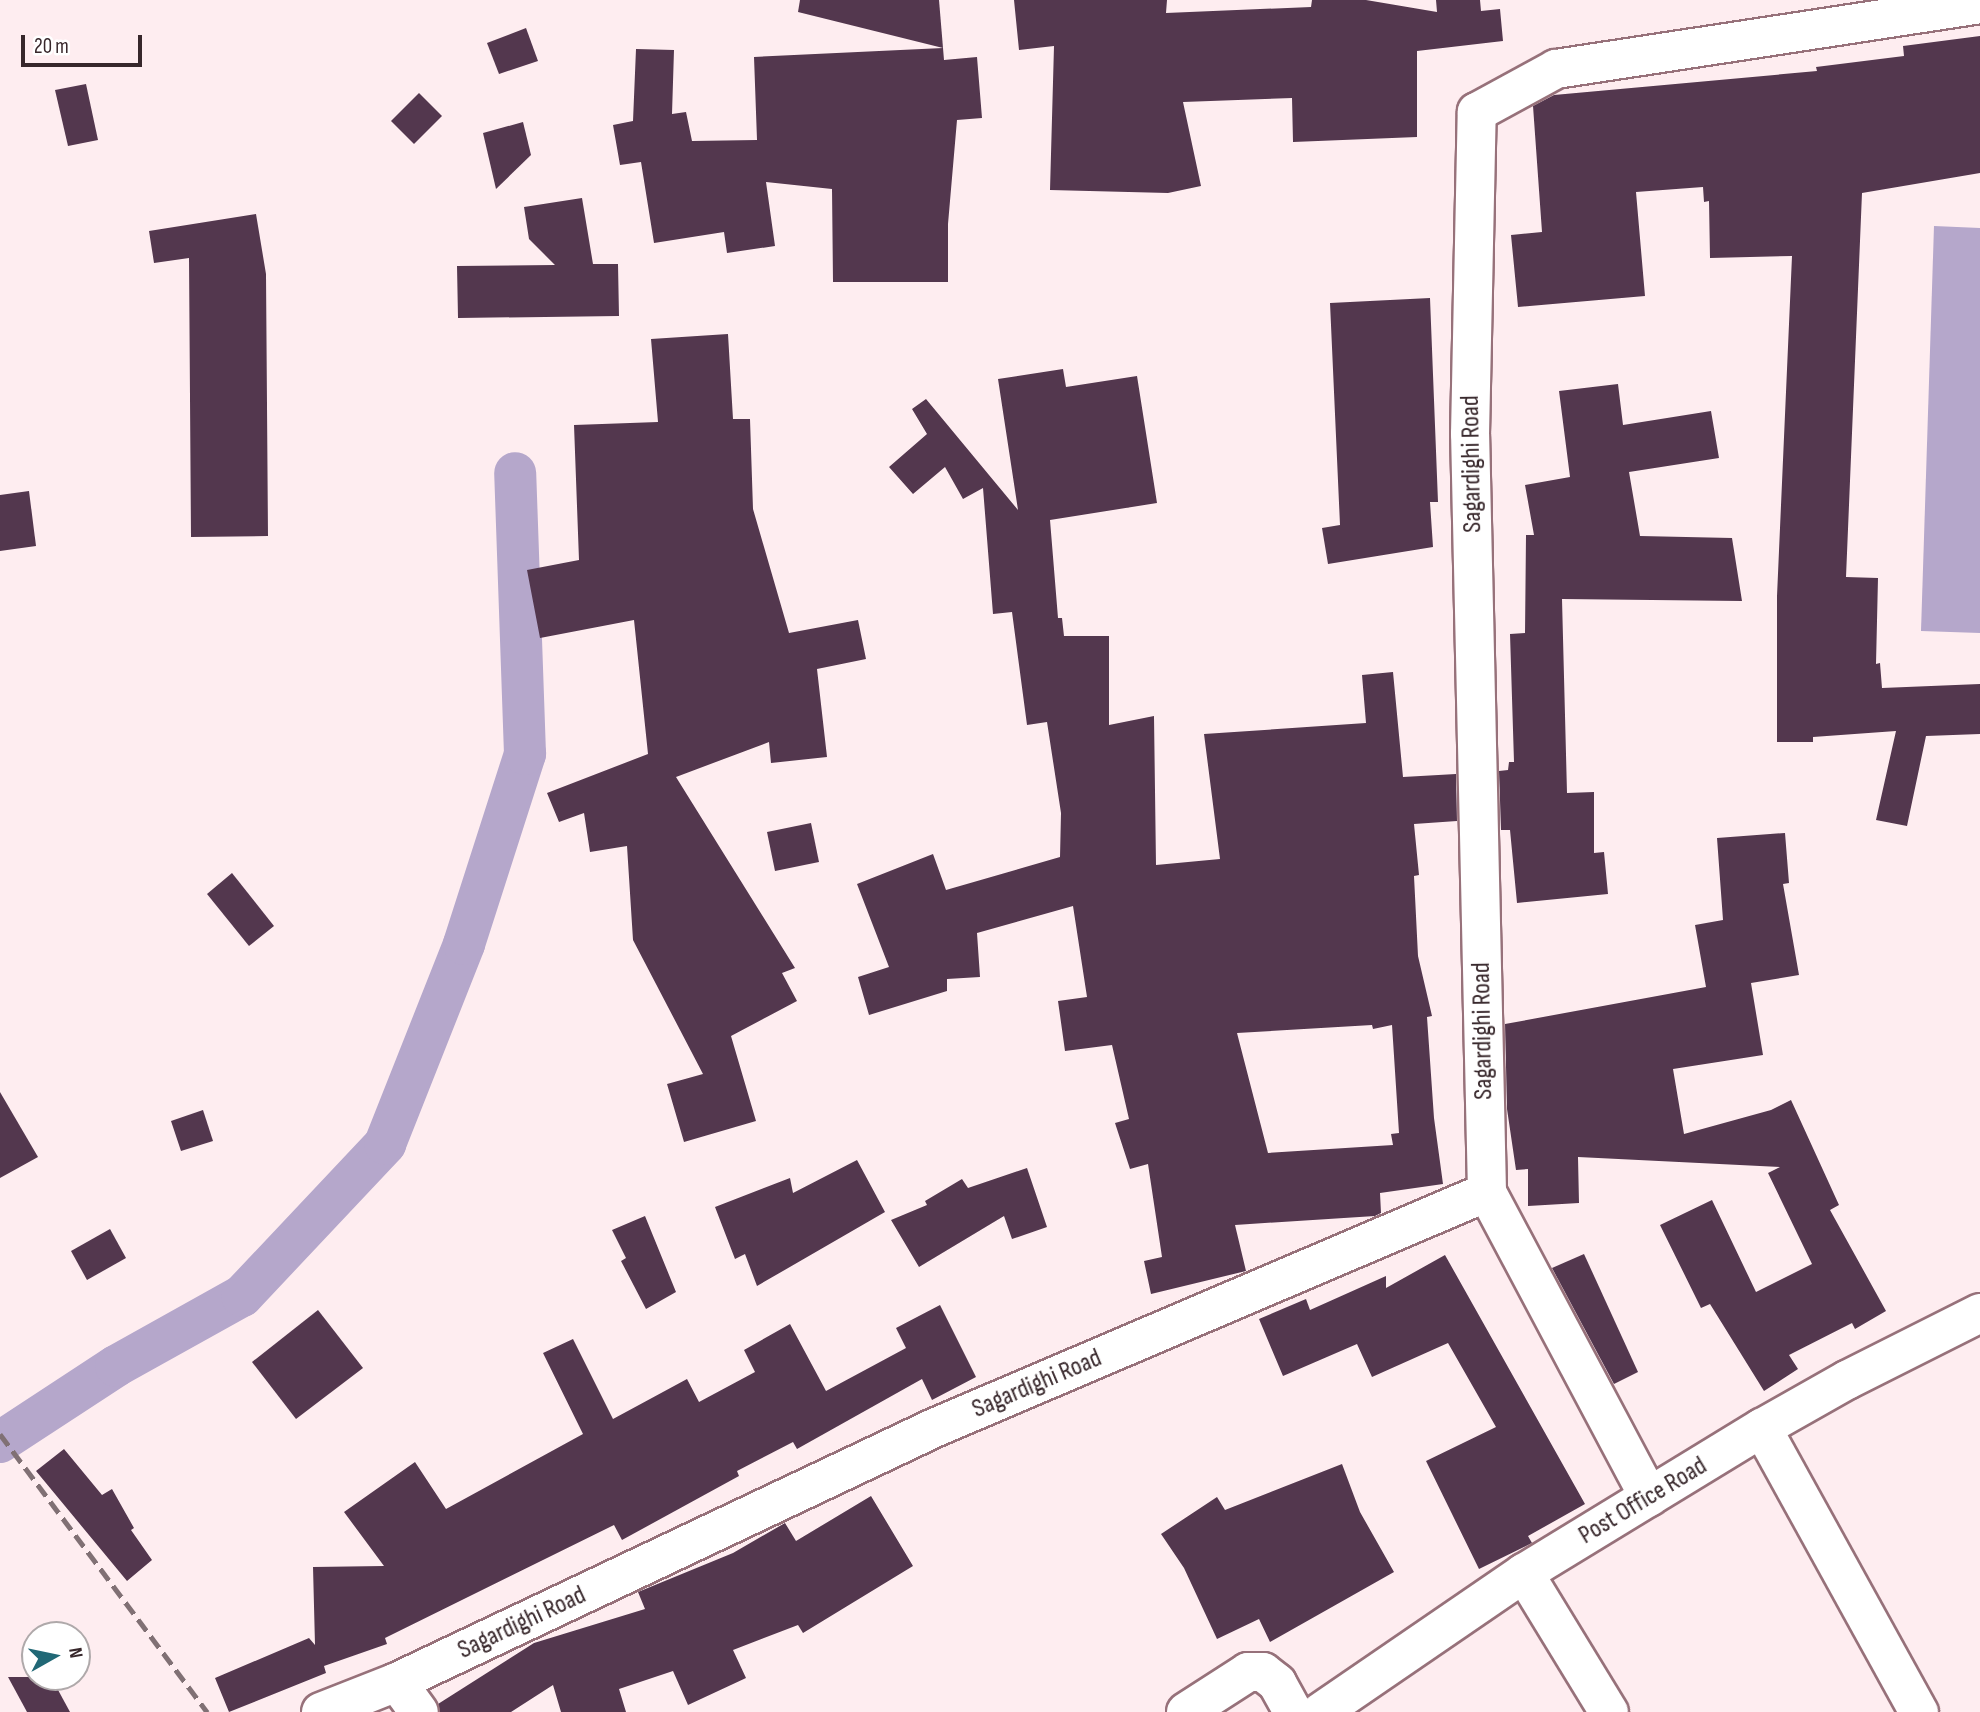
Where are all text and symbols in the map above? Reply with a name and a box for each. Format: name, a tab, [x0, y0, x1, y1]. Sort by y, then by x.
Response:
scale bar	[24, 21, 145, 65]
text: 20 m	[34, 34, 69, 59]
street label: Sagardighi Road	[1455, 395, 1489, 533]
street label: Sagardighi Road	[1466, 962, 1500, 1100]
street label: Sagardighi Road	[968, 1343, 1106, 1425]
street label: Post Office Road	[1573, 1451, 1713, 1551]
street label: Sagardighi Road	[453, 1580, 591, 1666]
north arrow	[21, 1621, 91, 1691]
text: N	[63, 1646, 87, 1660]

